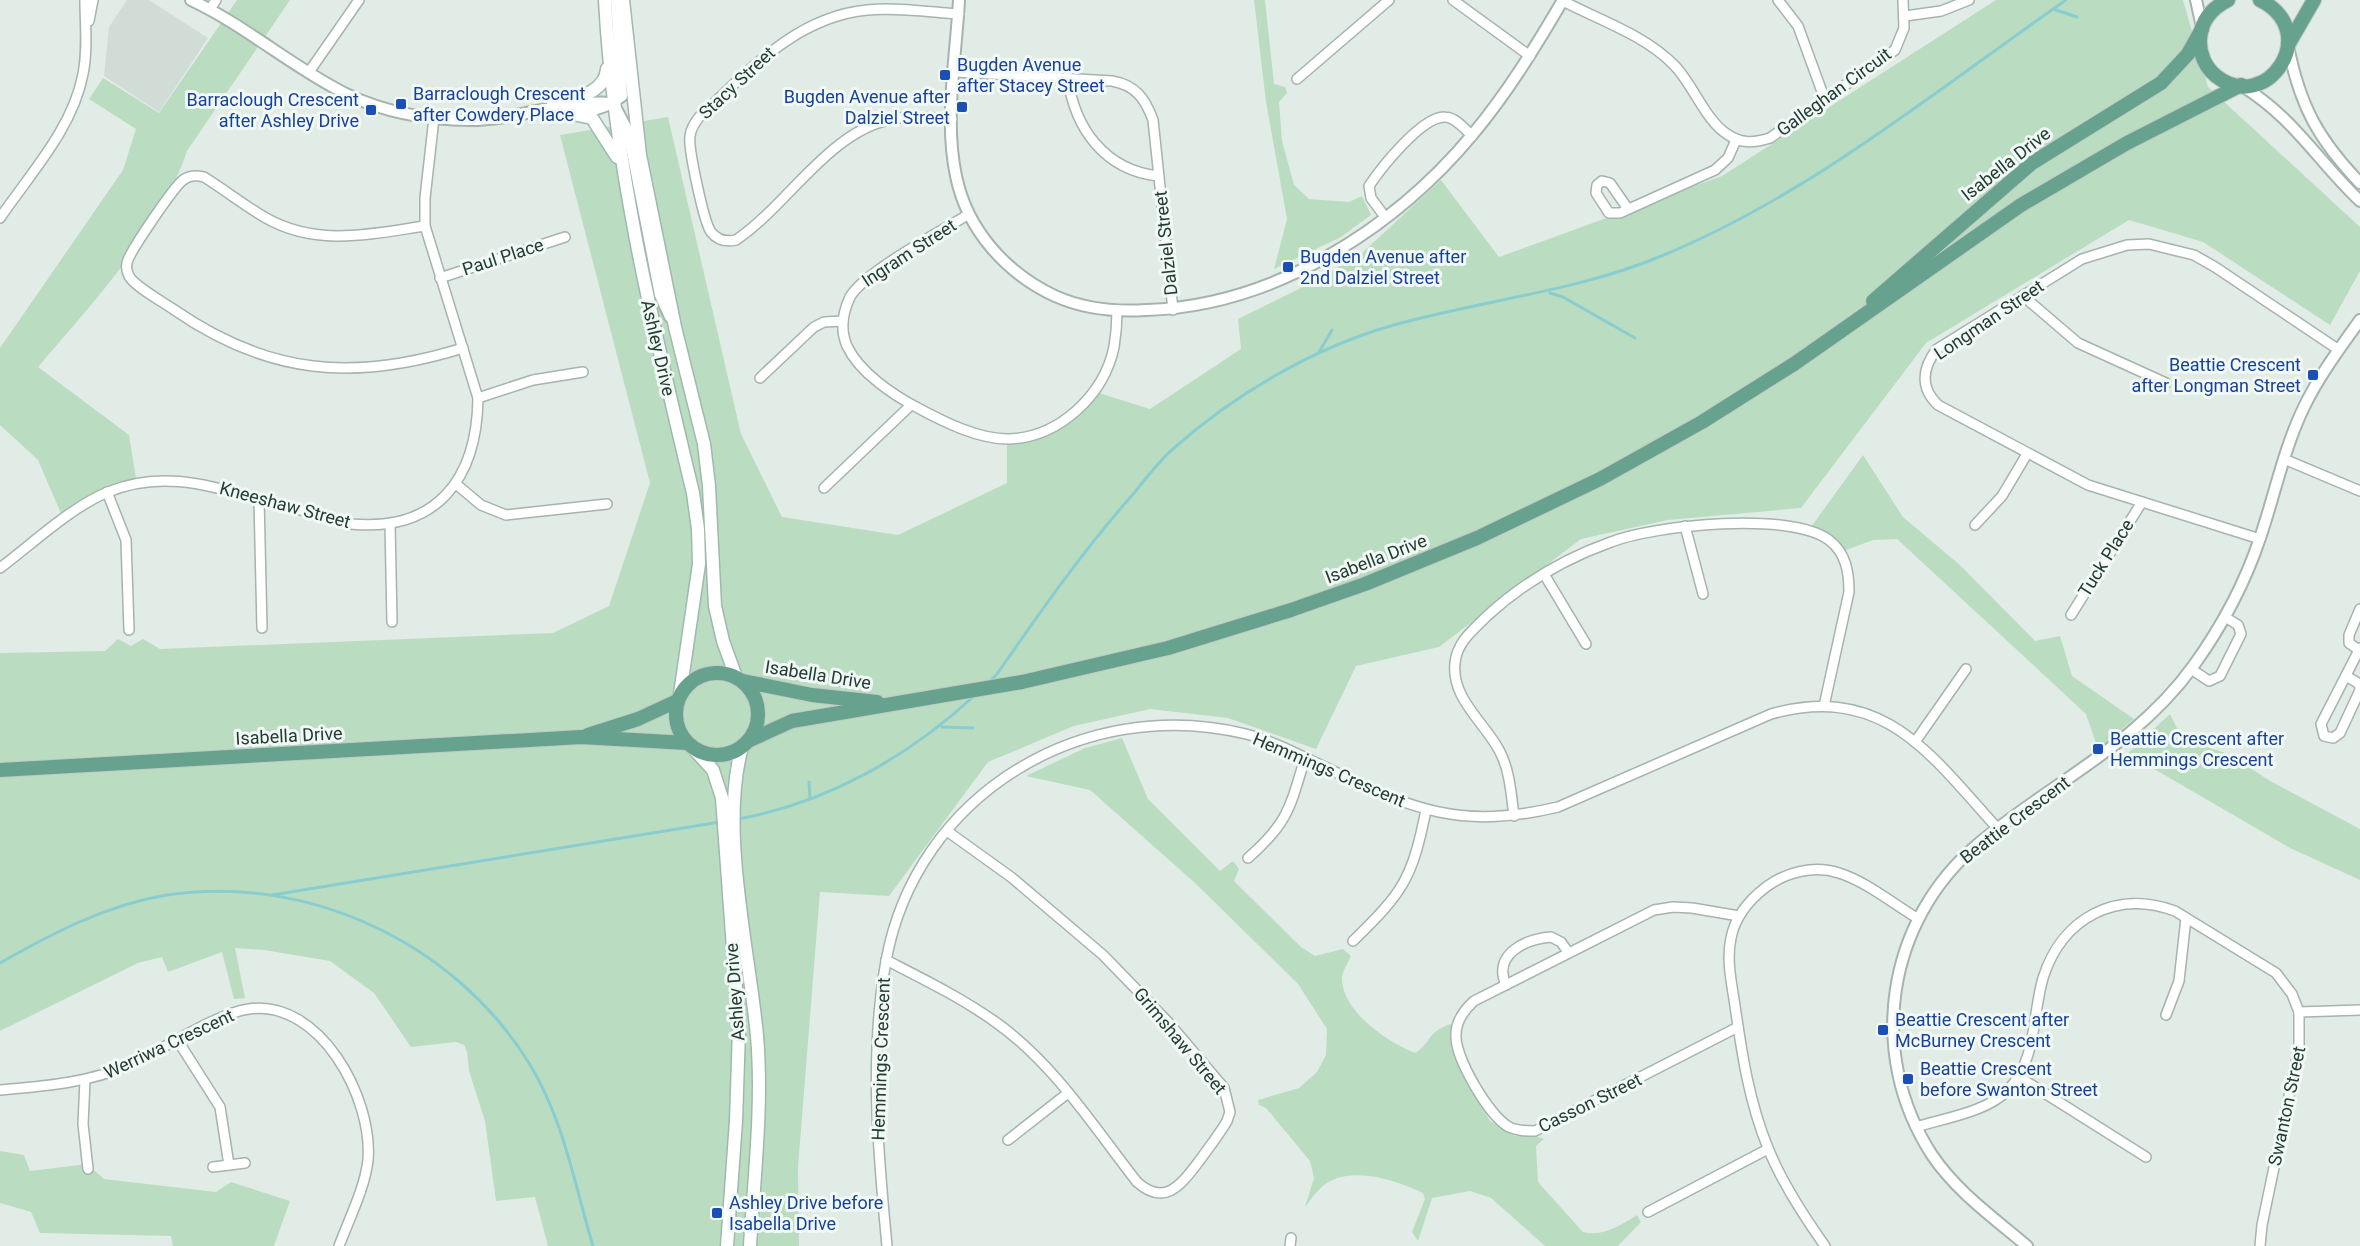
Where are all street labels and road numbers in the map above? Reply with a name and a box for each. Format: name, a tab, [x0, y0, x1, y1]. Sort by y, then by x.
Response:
street label: Stacy Street	[694, 42, 779, 123]
street label: Galleghan Circuit	[1772, 43, 1895, 140]
street label: Isabella Drive	[1957, 122, 2054, 205]
street label: Dalziel Street	[1150, 190, 1181, 296]
street label: Ingram Street	[858, 214, 960, 291]
street label: Paul Place	[460, 234, 546, 280]
street label: Longman Street	[1930, 275, 2048, 364]
street label: Ashley Drive	[637, 298, 680, 398]
street label: Kneeshaw Street	[217, 477, 353, 532]
street label: Tuck Place	[2074, 515, 2138, 600]
street label: Isabella Drive	[1322, 530, 1430, 588]
street label: Isabella Drive	[764, 656, 873, 693]
street label: Isabella Drive	[235, 722, 343, 749]
street label: Hemmings Crescent	[1250, 728, 1409, 811]
street label: Beattie Crescent	[1956, 771, 2074, 868]
street label: Ashley Drive	[721, 942, 748, 1042]
street label: Hemmings Crescent	[867, 977, 894, 1141]
street label: Grimshaw Street	[1130, 983, 1231, 1098]
street label: Werriwa Crescent	[101, 1004, 237, 1083]
street label: Swanton Street	[2264, 1044, 2309, 1168]
street label: Casson Street	[1535, 1068, 1645, 1137]

